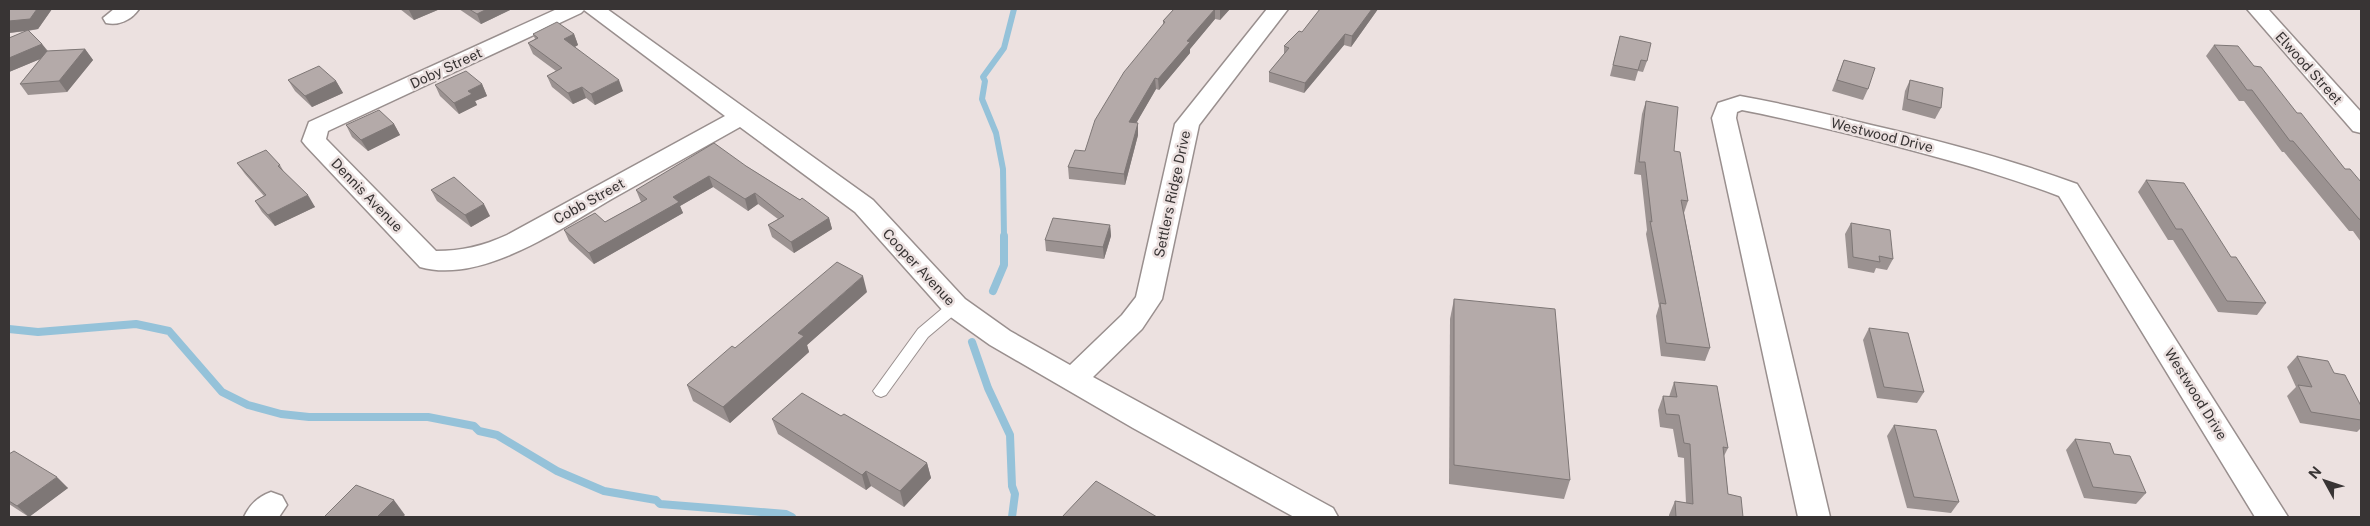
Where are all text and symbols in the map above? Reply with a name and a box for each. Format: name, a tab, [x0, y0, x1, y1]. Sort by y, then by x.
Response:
street label: Elwood Street	[2272, 29, 2346, 107]
street label: Doby Street	[407, 44, 485, 92]
street label: Westwood Drive	[1829, 115, 1935, 155]
street label: Settlers Ridge Drive	[1151, 129, 1193, 259]
street label: Dennis Avenue	[328, 155, 406, 235]
street label: Cobb Street	[551, 175, 627, 227]
street label: Cooper Avenue	[879, 225, 959, 309]
street label: Westwood Drive	[2161, 345, 2231, 443]
north arrow	[2300, 456, 2350, 506]
text: N	[2305, 463, 2325, 482]

